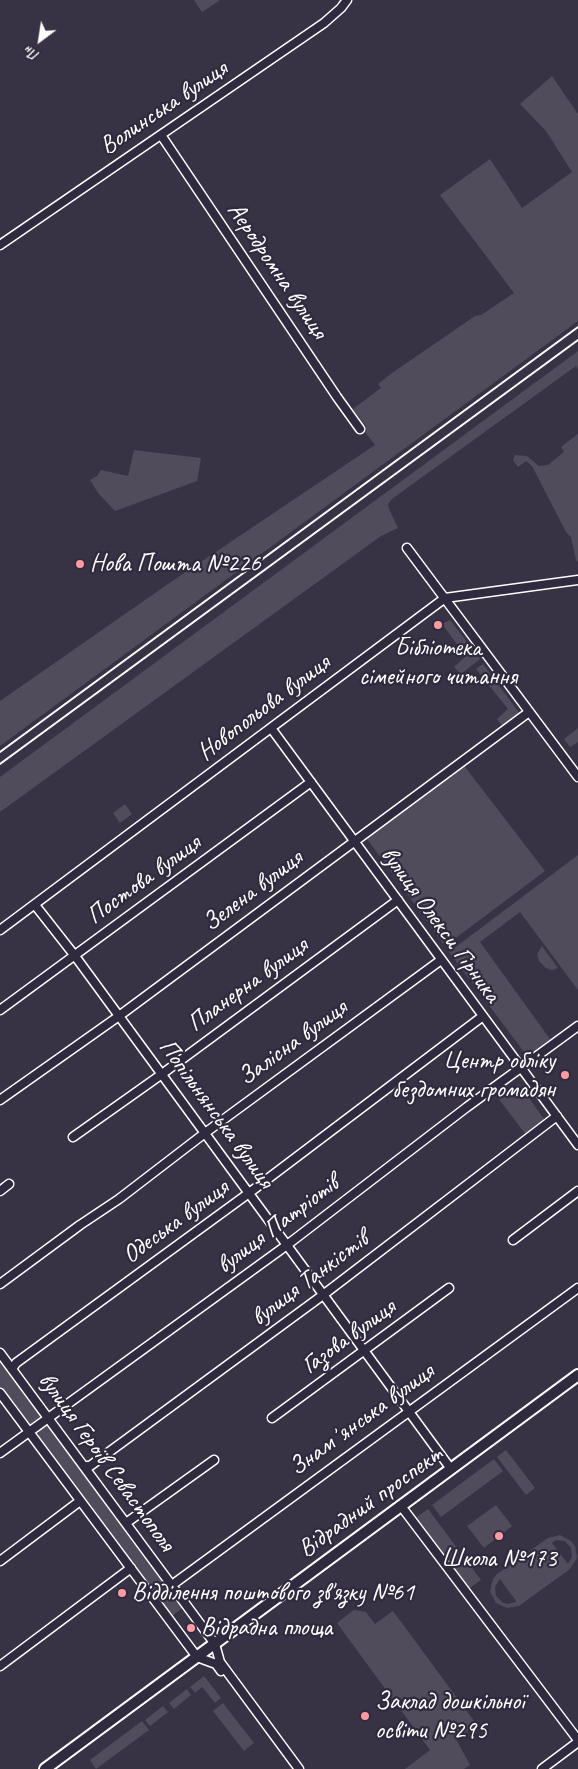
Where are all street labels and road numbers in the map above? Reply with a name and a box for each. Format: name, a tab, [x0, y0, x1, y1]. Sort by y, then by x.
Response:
street label: Волинська вулиця	[94, 54, 234, 162]
street label: Аеродромна вулиця	[220, 197, 334, 345]
street label: Новопольова вулиця	[192, 648, 336, 768]
street label: Постова вулиця	[81, 829, 207, 931]
street label: вулиця Олекси Гірника	[373, 841, 507, 1009]
street label: Зелена вулиця	[197, 844, 309, 938]
street label: Планерна вулиця	[182, 931, 314, 1039]
street label: Залісна вулиця	[233, 993, 353, 1093]
street label: Попільнянська вулиця	[152, 1033, 280, 1195]
street label: вулиця Патріотів	[211, 1169, 345, 1281]
street label: Одеська вулиця	[117, 1173, 235, 1271]
street label: вулиця Танкістів	[245, 1225, 375, 1333]
street label: Газова вулиця	[296, 1293, 402, 1381]
street label: Знамʼянська вулиця	[283, 1357, 441, 1483]
street label: вулиця Героїв Севастополя	[31, 1367, 181, 1557]
street label: Відрадний проспект	[293, 1440, 449, 1564]

